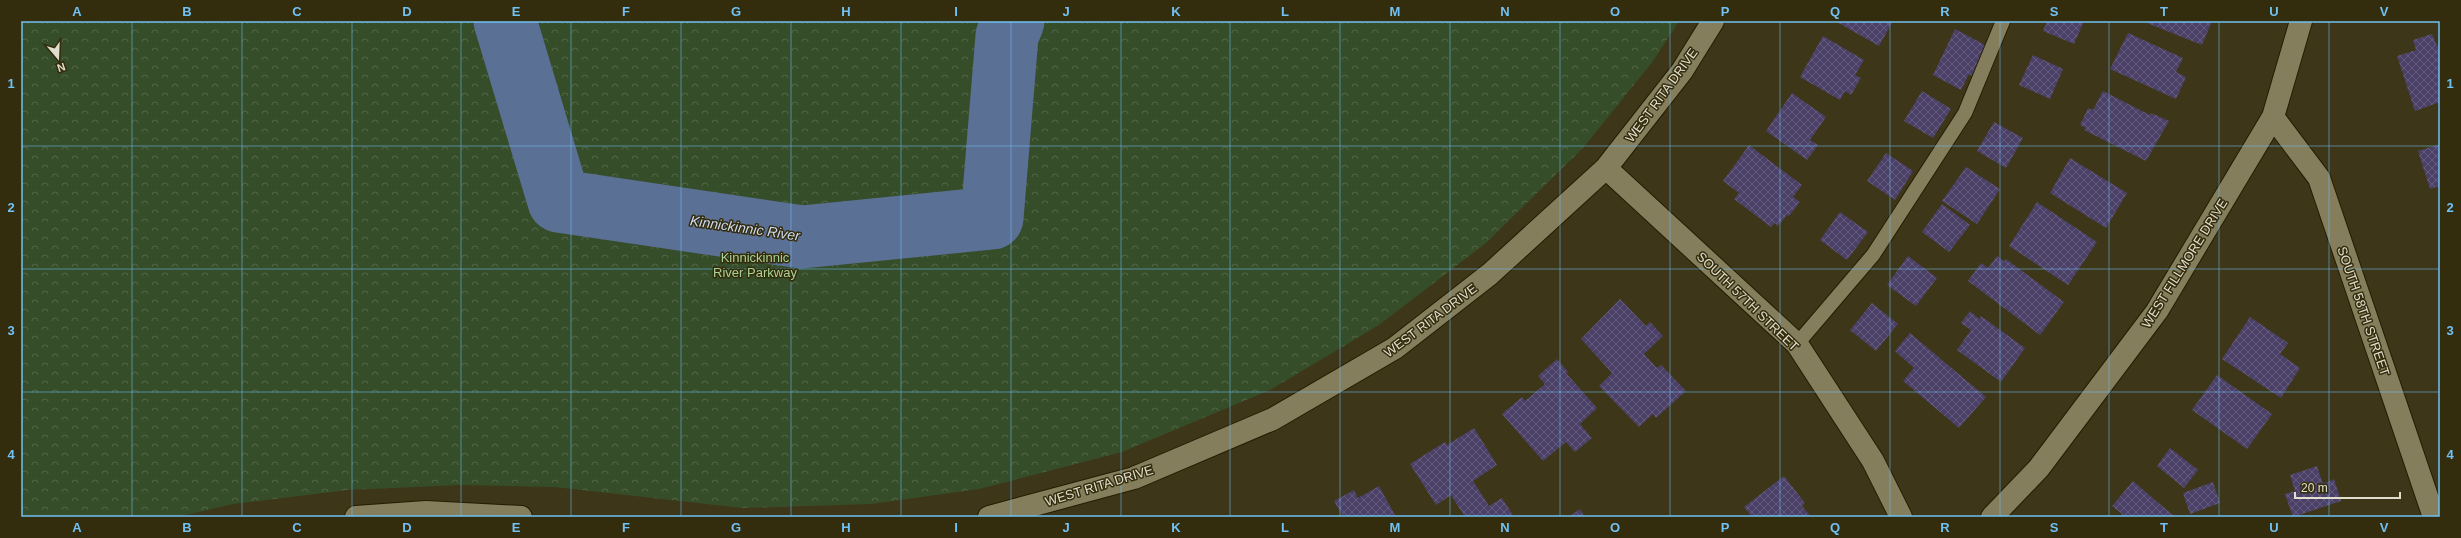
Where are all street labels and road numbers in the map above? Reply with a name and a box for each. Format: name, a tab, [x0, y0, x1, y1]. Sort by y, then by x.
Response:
street label: WEST RITA DRIVE	[1622, 45, 1701, 145]
street label: WEST FILLMORE DRIVE	[2139, 196, 2231, 331]
street label: SOUTH 58TH STREET	[2334, 245, 2393, 378]
street label: SOUTH 57TH STREET	[1694, 249, 1802, 354]
street label: WEST RITA DRIVE	[1381, 280, 1480, 360]
street label: WEST RITA DRIVE	[1043, 462, 1155, 509]

